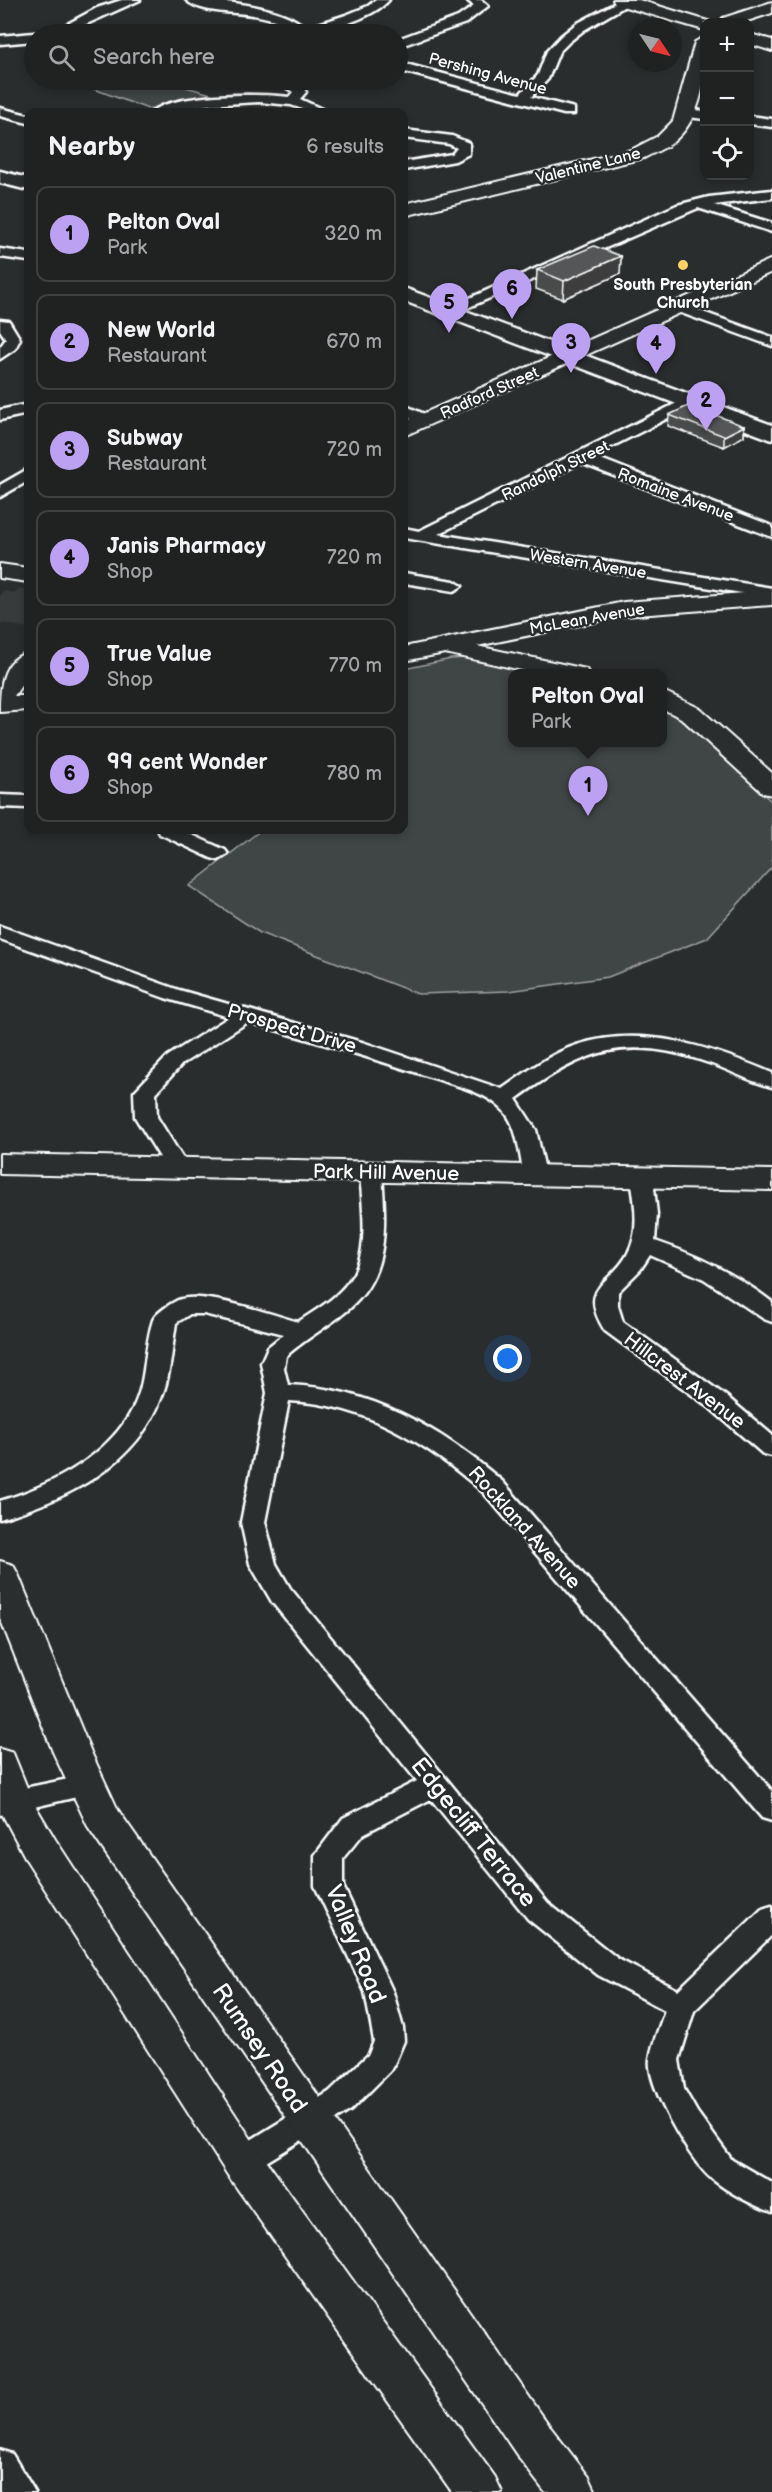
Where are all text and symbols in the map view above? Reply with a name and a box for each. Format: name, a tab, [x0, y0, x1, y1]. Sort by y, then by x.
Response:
north arrow	[628, 18, 682, 72]
map controls	[700, 18, 754, 180]
button: +	[700, 18, 754, 72]
search box	[24, 24, 408, 90]
icon: search	[45, 41, 78, 74]
text: Search here	[93, 44, 215, 71]
street label: Pershing Avenue	[426, 50, 549, 99]
button: −	[700, 72, 754, 126]
button: locate	[700, 126, 754, 180]
text: Nearby	[48, 132, 135, 163]
text: 6 results	[306, 135, 384, 159]
street label: Valentine Lane	[534, 144, 643, 189]
text: Pelton Oval	[107, 209, 220, 236]
text: 1	[65, 222, 74, 246]
text: 320 m	[324, 222, 382, 246]
text: Park	[107, 236, 147, 260]
marker: South Presbyterian Church	[676, 258, 690, 272]
pin: 6	[492, 270, 532, 319]
place label: South Presbyterian Church	[613, 276, 753, 313]
pin: 5	[430, 284, 468, 333]
text: New World	[107, 317, 215, 344]
pin: 3	[552, 324, 590, 373]
pin: 4	[636, 324, 676, 374]
text: 2	[64, 330, 75, 354]
text: 670 m	[326, 330, 382, 354]
text: Restaurant	[107, 344, 207, 368]
street label: Radford Street	[438, 363, 542, 424]
pin: 2	[686, 382, 726, 431]
text: Subway	[107, 425, 183, 452]
street label: Randolph Street	[499, 437, 613, 506]
text: 3	[64, 438, 75, 462]
text: 720 m	[327, 438, 382, 462]
text: Restaurant	[107, 452, 207, 476]
street label: Romaine Avenue	[615, 464, 737, 526]
text: Janis Pharmacy	[107, 533, 266, 560]
text: 4	[64, 546, 75, 570]
text: 720 m	[327, 546, 382, 570]
street label: Western Avenue	[528, 546, 648, 583]
text: Shop	[107, 560, 153, 584]
street label: McLean Avenue	[528, 600, 647, 639]
text: True Value	[107, 641, 212, 668]
text: 5	[64, 654, 75, 678]
text: 770 m	[329, 654, 382, 678]
text: Shop	[107, 668, 153, 692]
popup	[508, 669, 667, 747]
text: Pelton Oval	[531, 683, 644, 710]
text: Park	[531, 710, 571, 734]
text: 99 cent Wonder	[107, 749, 267, 776]
text: 6	[63, 762, 76, 786]
text: 780 m	[327, 762, 382, 786]
pin: 1	[568, 766, 608, 816]
text: Shop	[107, 776, 153, 800]
street label: Prospect Drive	[224, 999, 359, 1059]
street label: Park Hill Avenue	[313, 1160, 459, 1186]
street label: Hillcrest Avenue	[619, 1327, 750, 1434]
your location	[493, 1344, 522, 1373]
street label: Rockland Avenue	[463, 1461, 586, 1594]
street label: Edgecliff Terrace	[405, 1752, 543, 1913]
street label: Valley Road	[319, 1881, 392, 2008]
street label: Rumsey Road	[206, 1978, 314, 2119]

